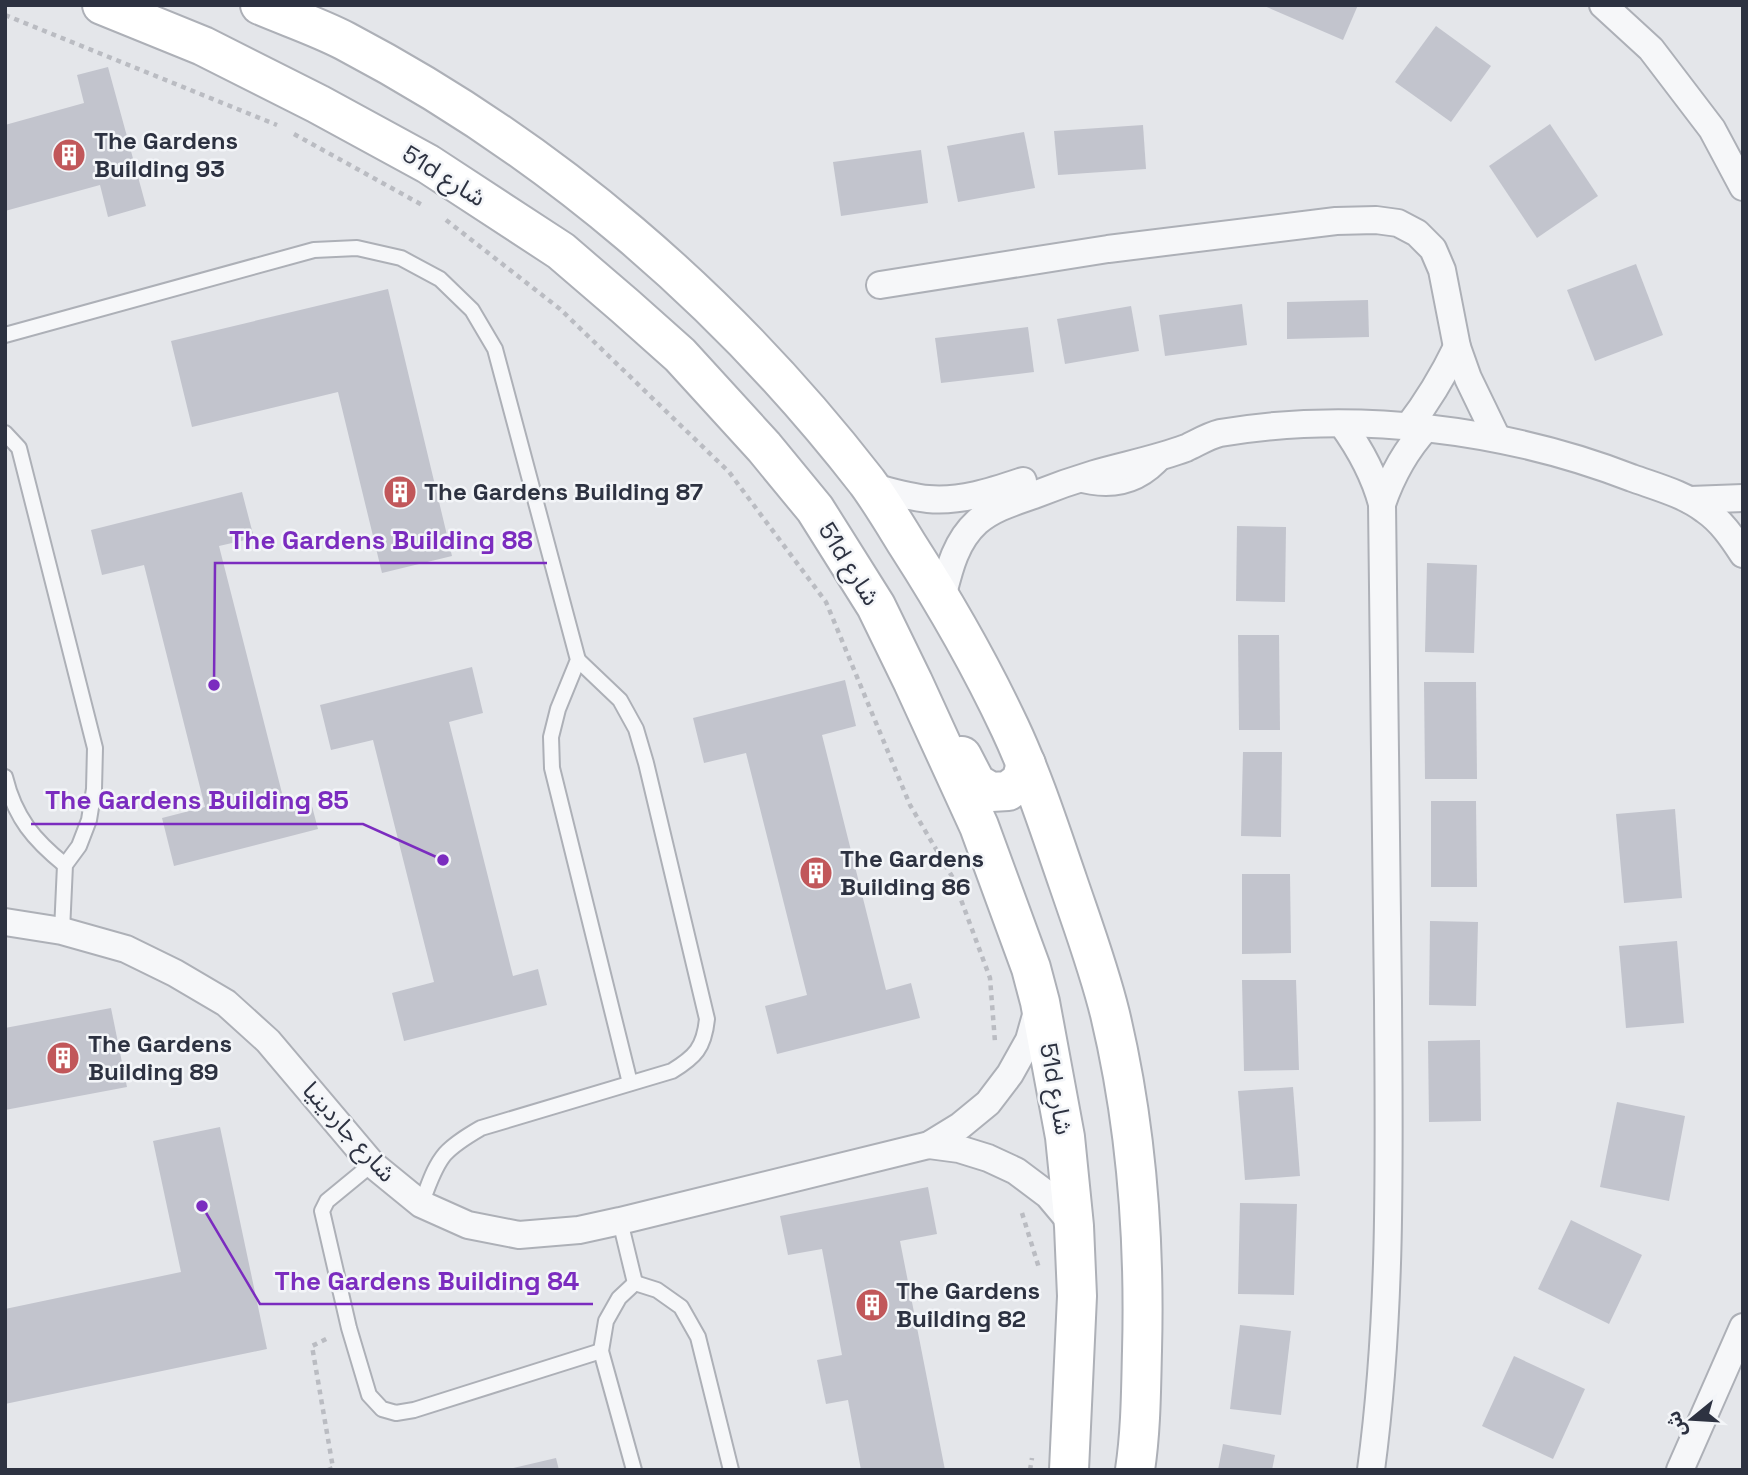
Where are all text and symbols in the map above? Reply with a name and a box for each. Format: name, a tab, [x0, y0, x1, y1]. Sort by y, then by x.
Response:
place label: The Gardens Building 93	[94, 125, 238, 184]
building icon: The Gardens Building 93	[50, 136, 88, 174]
street label: 51d شارع	[396, 138, 492, 215]
building icon: The Gardens Building 87	[381, 473, 419, 511]
place label: The Gardens Building 87	[424, 476, 703, 507]
callout: The Gardens Building 88	[215, 516, 547, 563]
street label: 51d شارع	[810, 516, 887, 612]
text: The Gardens Building 88	[229, 523, 533, 557]
callout: The Gardens Building 85	[31, 777, 363, 824]
text: The Gardens Building 85	[45, 783, 349, 817]
place label: The Gardens Building 86	[840, 843, 984, 902]
building icon: The Gardens Building 86	[797, 854, 835, 892]
place label: The Gardens Building 89	[88, 1028, 232, 1087]
building icon: The Gardens Building 89	[44, 1039, 82, 1077]
street label: 51d شارع	[1031, 1041, 1080, 1137]
street label: شارع جاردينيا	[295, 1075, 403, 1190]
callout: The Gardens Building 84	[260, 1257, 593, 1304]
text: The Gardens Building 84	[275, 1264, 579, 1298]
place label: The Gardens Building 82	[896, 1275, 1040, 1334]
building icon: The Gardens Building 82	[853, 1286, 891, 1324]
north arrow	[1657, 1384, 1727, 1454]
text: ش	[1660, 1408, 1692, 1440]

